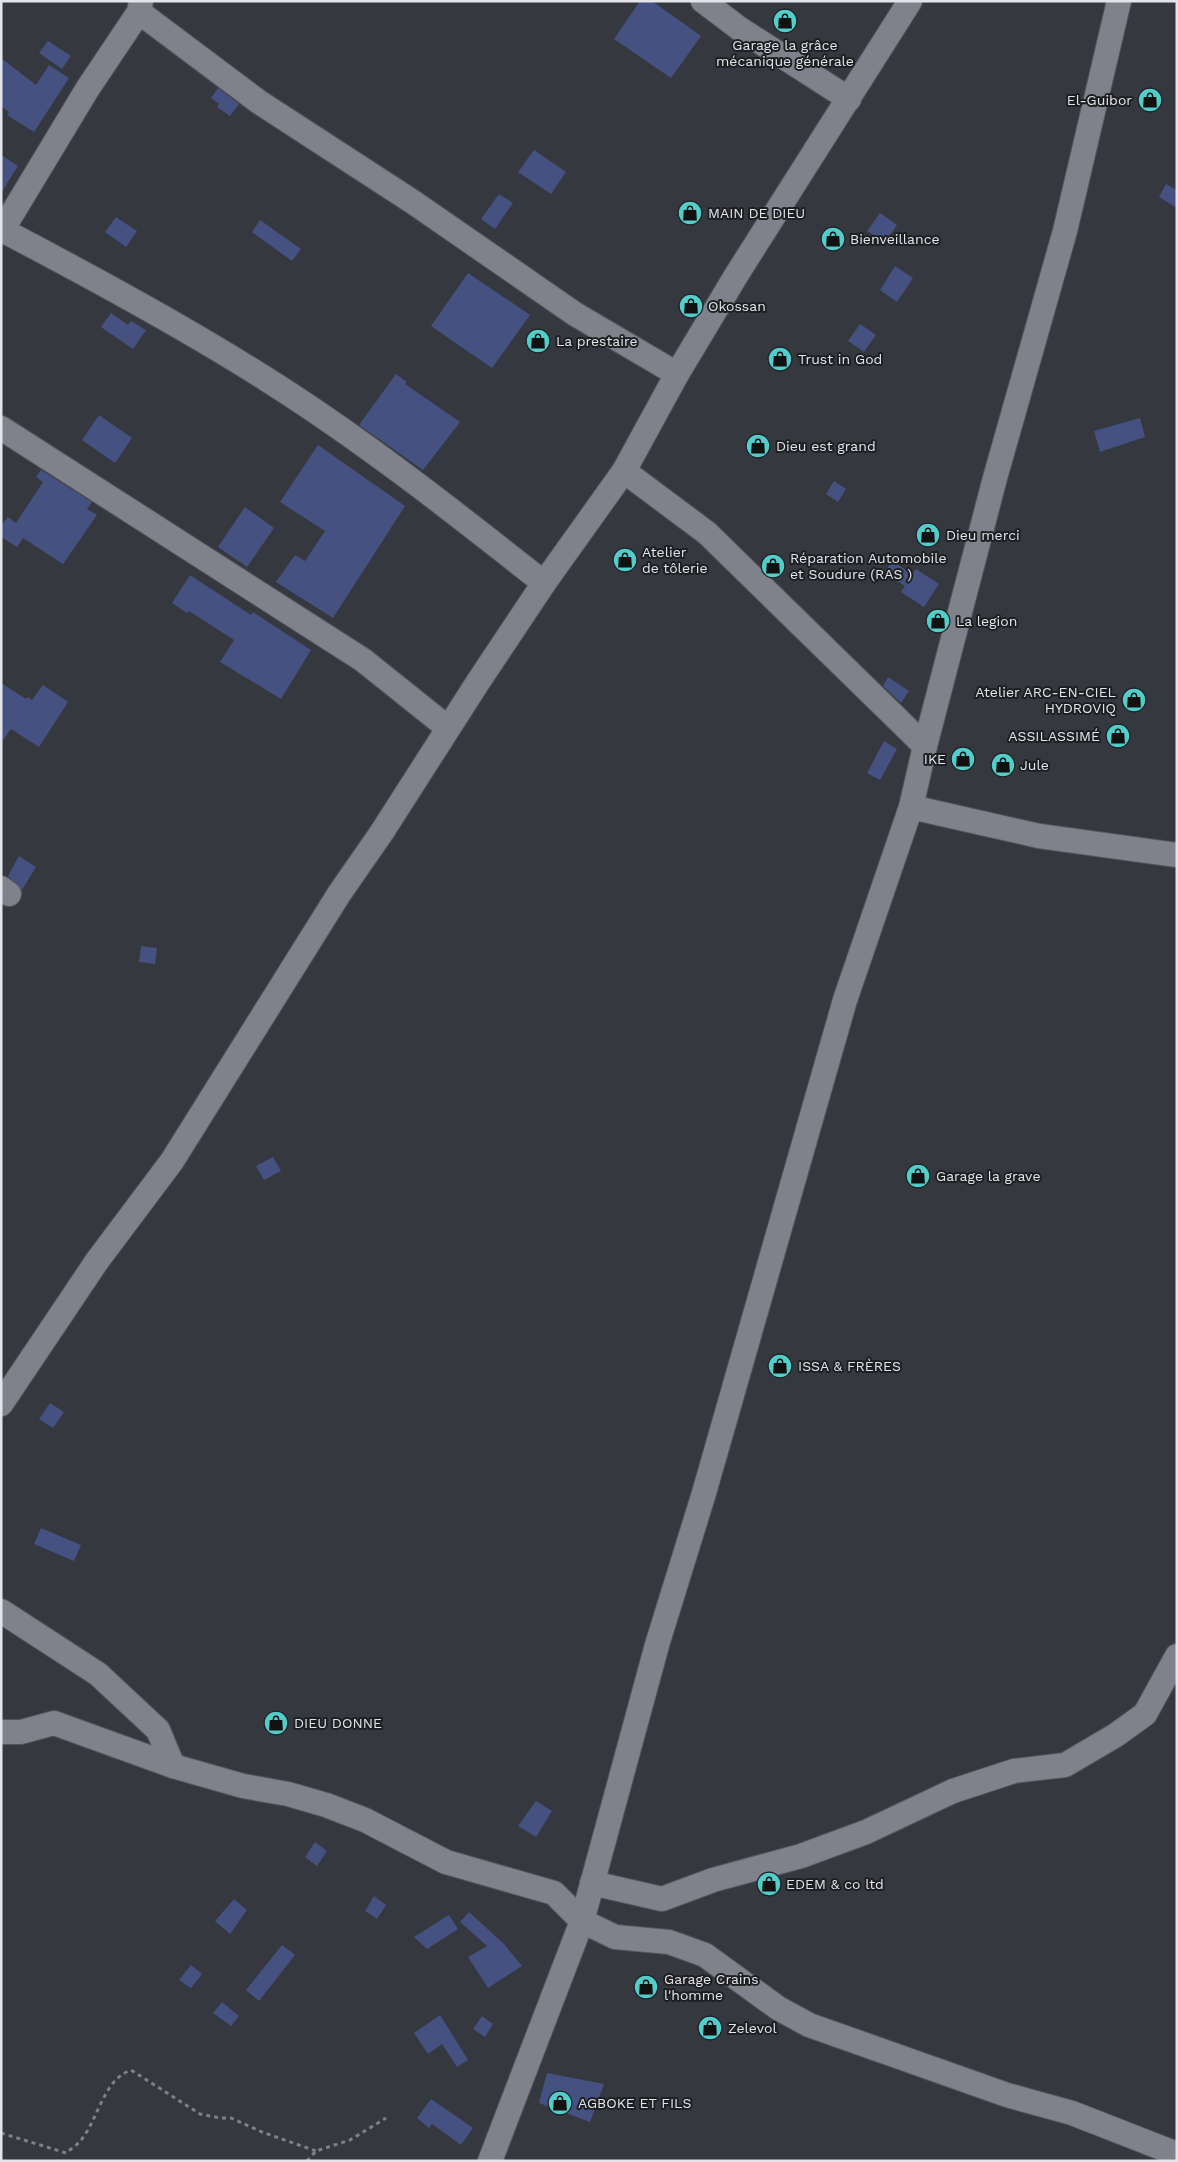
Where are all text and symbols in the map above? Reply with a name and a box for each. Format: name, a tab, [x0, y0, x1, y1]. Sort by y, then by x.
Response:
shop icon: Garage la grâce mécanique générale	[772, 8, 798, 34]
place label: Garage la grâce mécanique générale	[716, 37, 854, 69]
shop icon: El-Guibor	[1137, 87, 1163, 113]
place label: El-Guibor	[1067, 92, 1132, 108]
shop icon: MAIN DE DIEU	[677, 200, 703, 226]
place label: MAIN DE DIEU	[708, 205, 805, 221]
shop icon: Bienveillance	[820, 226, 846, 252]
place label: Bienveillance	[850, 231, 940, 247]
shop icon: Okossan	[678, 293, 704, 319]
place label: Okossan	[708, 298, 766, 314]
shop icon: La prestaire	[525, 328, 551, 354]
place label: La prestaire	[556, 333, 638, 349]
shop icon: Trust in God	[767, 346, 793, 372]
place label: Trust in God	[798, 351, 882, 367]
shop icon: Dieu est grand	[745, 433, 771, 459]
place label: Dieu est grand	[776, 438, 876, 454]
shop icon: Dieu merci	[915, 522, 941, 548]
place label: Dieu merci	[946, 527, 1020, 543]
place label: Atelier de tôlerie	[642, 544, 708, 576]
shop icon: Atelier de tôlerie	[612, 547, 638, 573]
place label: Réparation Automobile et Soudure (RAS )	[790, 550, 947, 582]
shop icon: Réparation Automobile et Soudure (RAS )	[760, 553, 786, 579]
shop icon: La legion	[925, 608, 951, 634]
place label: La legion	[956, 613, 1017, 629]
place label: Atelier ARC-EN-CIEL HYDROVIQ	[975, 684, 1116, 716]
shop icon: Atelier ARC-EN-CIEL HYDROVIQ	[1121, 687, 1147, 713]
shop icon: ASSILASSIMÉ	[1105, 723, 1131, 749]
place label: ASSILASSIMÉ	[1008, 728, 1100, 744]
shop icon: IKE	[950, 746, 976, 772]
place label: IKE	[924, 751, 946, 767]
shop icon: Jule	[990, 752, 1016, 778]
place label: Jule	[1020, 757, 1049, 773]
shop icon: Garage la grave	[905, 1163, 931, 1189]
place label: Garage la grave	[936, 1168, 1040, 1184]
shop icon: ISSA & FRÈRES	[767, 1353, 793, 1379]
place label: ISSA & FRÈRES	[798, 1358, 901, 1374]
shop icon: DIEU DONNE	[263, 1710, 289, 1736]
place label: DIEU DONNE	[294, 1715, 382, 1731]
shop icon: EDEM & co ltd	[756, 1871, 782, 1897]
place label: EDEM & co ltd	[786, 1876, 884, 1892]
place label: Garage Crains l'homme	[664, 1971, 759, 2003]
shop icon: Garage Crains l'homme	[633, 1974, 659, 2000]
shop icon: Zelevol	[697, 2015, 723, 2041]
place label: Zelevol	[728, 2020, 777, 2036]
shop icon: AGBOKE ET FILS	[547, 2090, 573, 2116]
place label: AGBOKE ET FILS	[578, 2095, 691, 2111]

